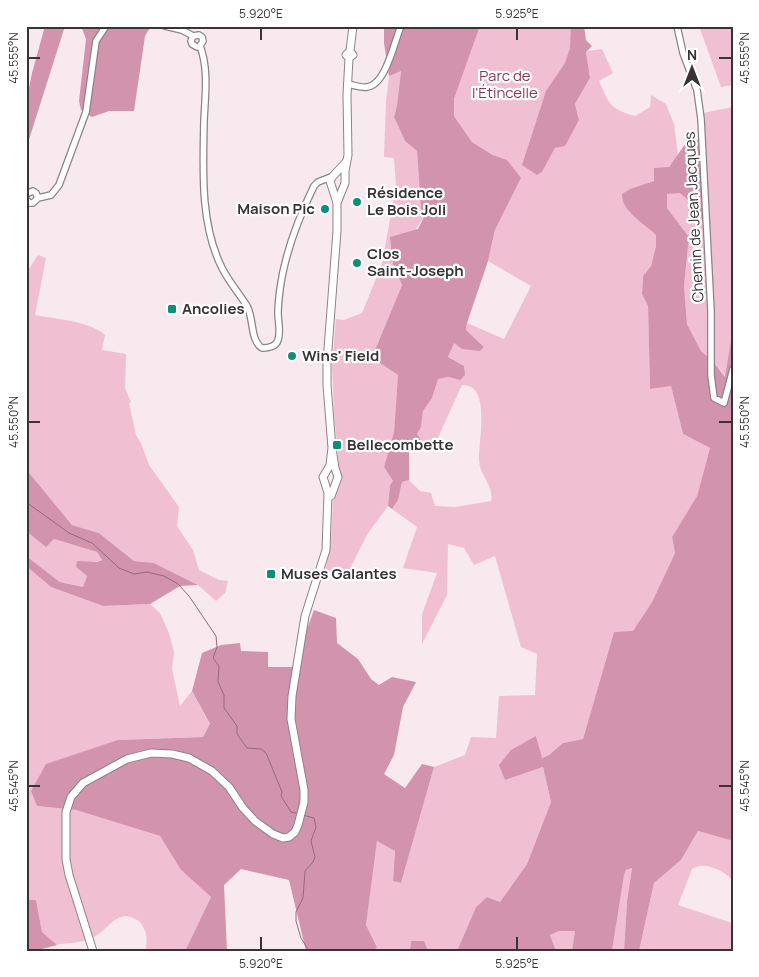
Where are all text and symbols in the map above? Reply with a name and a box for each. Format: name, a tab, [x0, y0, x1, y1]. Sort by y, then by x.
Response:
text: 5.920°E	[239, 5, 283, 22]
text: 5.925°E	[495, 5, 539, 22]
text: 45.555°N	[5, 32, 22, 84]
text: 45.555°N	[736, 32, 753, 84]
north arrow	[666, 42, 716, 92]
text: N	[687, 45, 697, 64]
park label: Parc de l'Étincelle	[472, 65, 538, 103]
street label: Chemin de Jean Jacques	[679, 131, 708, 303]
place label: Résidence Le Bois Joli	[367, 182, 446, 220]
marker: Résidence Le Bois Joli	[351, 196, 363, 208]
place label: Maison Pic	[237, 198, 315, 219]
marker: Maison Pic	[319, 203, 331, 215]
place label: Clos Saint-Joseph	[367, 243, 464, 281]
marker: Clos Saint-Joseph	[351, 257, 363, 269]
place label: Ancolies	[182, 298, 245, 319]
marker: Ancolies	[166, 303, 178, 315]
place label: Wins' Field	[302, 345, 379, 366]
marker: Wins' Field	[286, 350, 298, 362]
text: 45.550°N	[5, 396, 22, 448]
text: 45.550°N	[736, 396, 753, 448]
place label: Bellecombette	[347, 434, 454, 455]
marker: Bellecombette	[331, 439, 343, 451]
place label: Muses Galantes	[281, 563, 397, 584]
marker: Muses Galantes	[265, 568, 277, 580]
text: 45.545°N	[5, 760, 22, 812]
text: 45.545°N	[736, 760, 753, 812]
text: 5.920°E	[239, 955, 283, 972]
text: 5.925°E	[495, 955, 539, 972]

